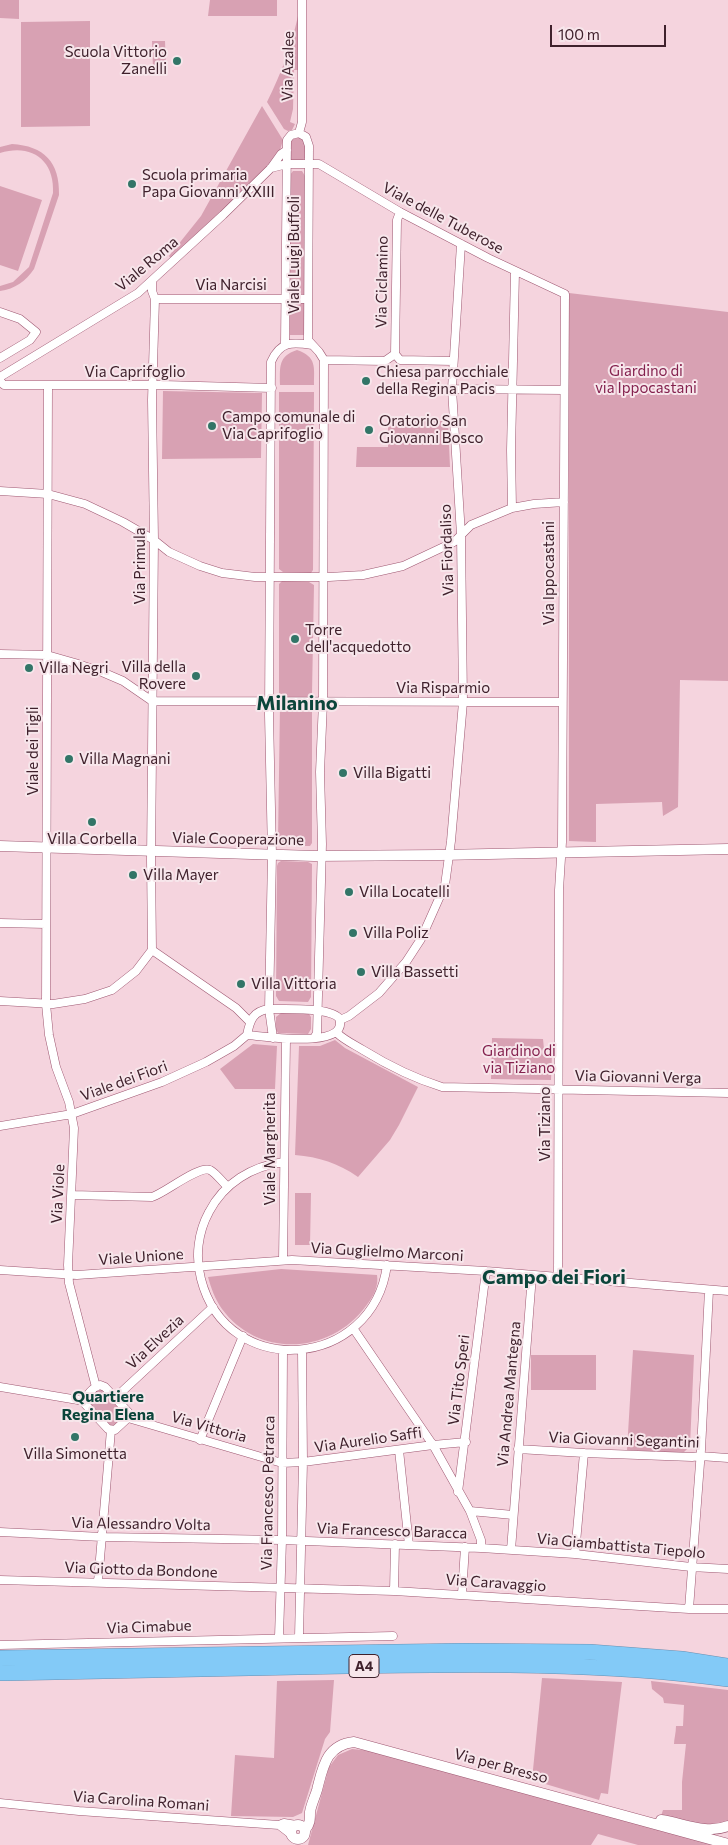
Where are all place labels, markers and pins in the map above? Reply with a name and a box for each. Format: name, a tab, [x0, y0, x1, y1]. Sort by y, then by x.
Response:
place label: Scuola Vittorio Zanelli	[65, 43, 167, 78]
marker: Scuola Vittorio Zanelli	[171, 55, 183, 67]
place label: Scuola primaria Papa Giovanni XXIII	[142, 166, 275, 201]
marker: Scuola primaria Papa Giovanni XXIII	[126, 178, 138, 190]
place label: Chiesa parrocchiale della Regina Pacis	[376, 363, 508, 398]
marker: Chiesa parrocchiale della Regina Pacis	[360, 375, 372, 387]
place label: Campo comunale di Via Caprifoglio	[222, 408, 355, 443]
place label: Oratorio San Giovanni Bosco	[379, 412, 484, 447]
marker: Campo comunale di Via Caprifoglio	[206, 420, 218, 432]
marker: Oratorio San Giovanni Bosco	[363, 424, 375, 436]
place label: Torre dell'acquedotto	[305, 621, 411, 656]
marker: Torre dell'acquedotto	[289, 633, 301, 645]
place label: Villa della Rovere	[121, 658, 186, 693]
place label: Villa Negri	[39, 659, 109, 677]
marker: Villa Negri	[23, 662, 35, 674]
marker: Villa della Rovere	[190, 670, 202, 682]
place label: Villa Magnani	[79, 750, 171, 768]
marker: Villa Magnani	[63, 753, 75, 765]
place label: Villa Bigatti	[353, 764, 431, 782]
marker: Villa Bigatti	[337, 767, 349, 779]
marker: Villa Corbella	[86, 816, 98, 828]
place label: Villa Corbella	[47, 830, 137, 848]
place label: Villa Mayer	[143, 866, 219, 884]
marker: Villa Mayer	[127, 869, 139, 881]
place label: Villa Locatelli	[359, 883, 450, 901]
marker: Villa Locatelli	[343, 886, 355, 898]
place label: Villa Poliz	[363, 924, 429, 942]
marker: Villa Poliz	[347, 927, 359, 939]
place label: Villa Bassetti	[371, 963, 459, 981]
marker: Villa Bassetti	[355, 966, 367, 978]
place label: Villa Vittoria	[251, 975, 336, 993]
marker: Villa Vittoria	[235, 978, 247, 990]
marker: Villa Simonetta	[69, 1431, 81, 1443]
place label: Villa Simonetta	[23, 1445, 127, 1463]

